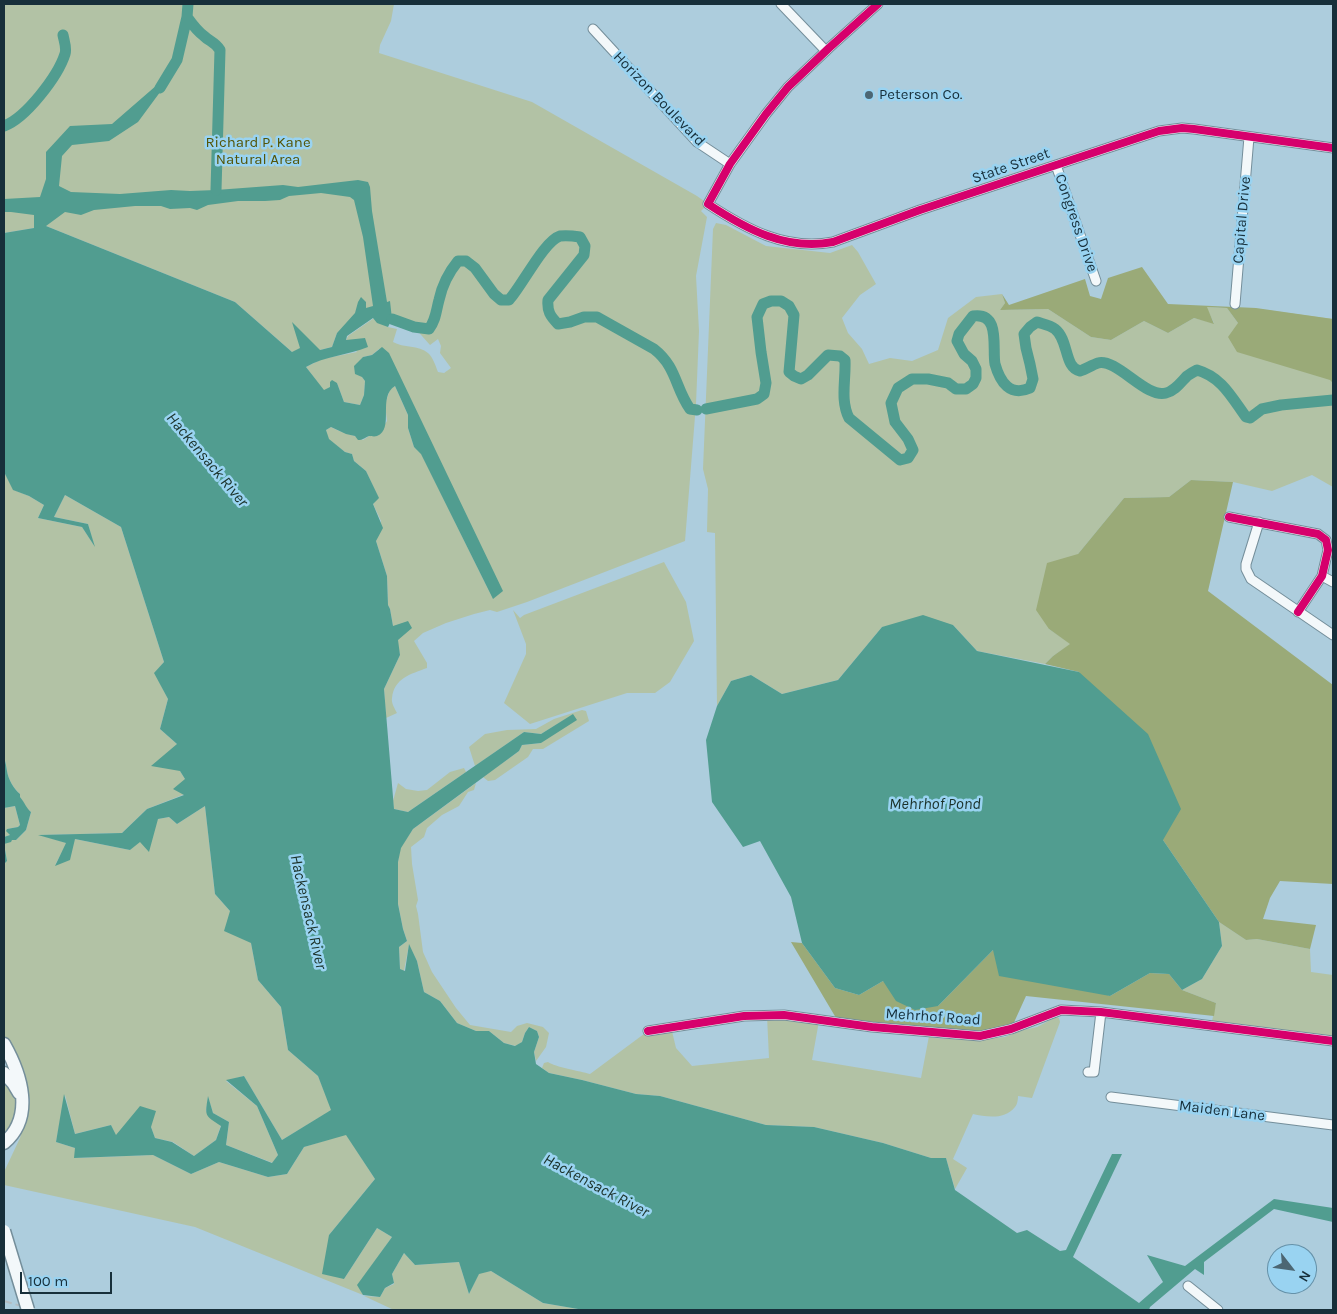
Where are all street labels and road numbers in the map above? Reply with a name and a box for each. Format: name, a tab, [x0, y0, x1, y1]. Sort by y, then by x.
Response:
street label: Horizon Boulevard	[609, 48, 709, 150]
street label: State Street	[970, 144, 1052, 188]
street label: Congress Drive	[1051, 172, 1101, 274]
street label: Capital Drive	[1229, 176, 1255, 264]
street label: Mehrhof Road	[885, 1005, 981, 1029]
street label: Maiden Lane	[1178, 1097, 1266, 1125]

